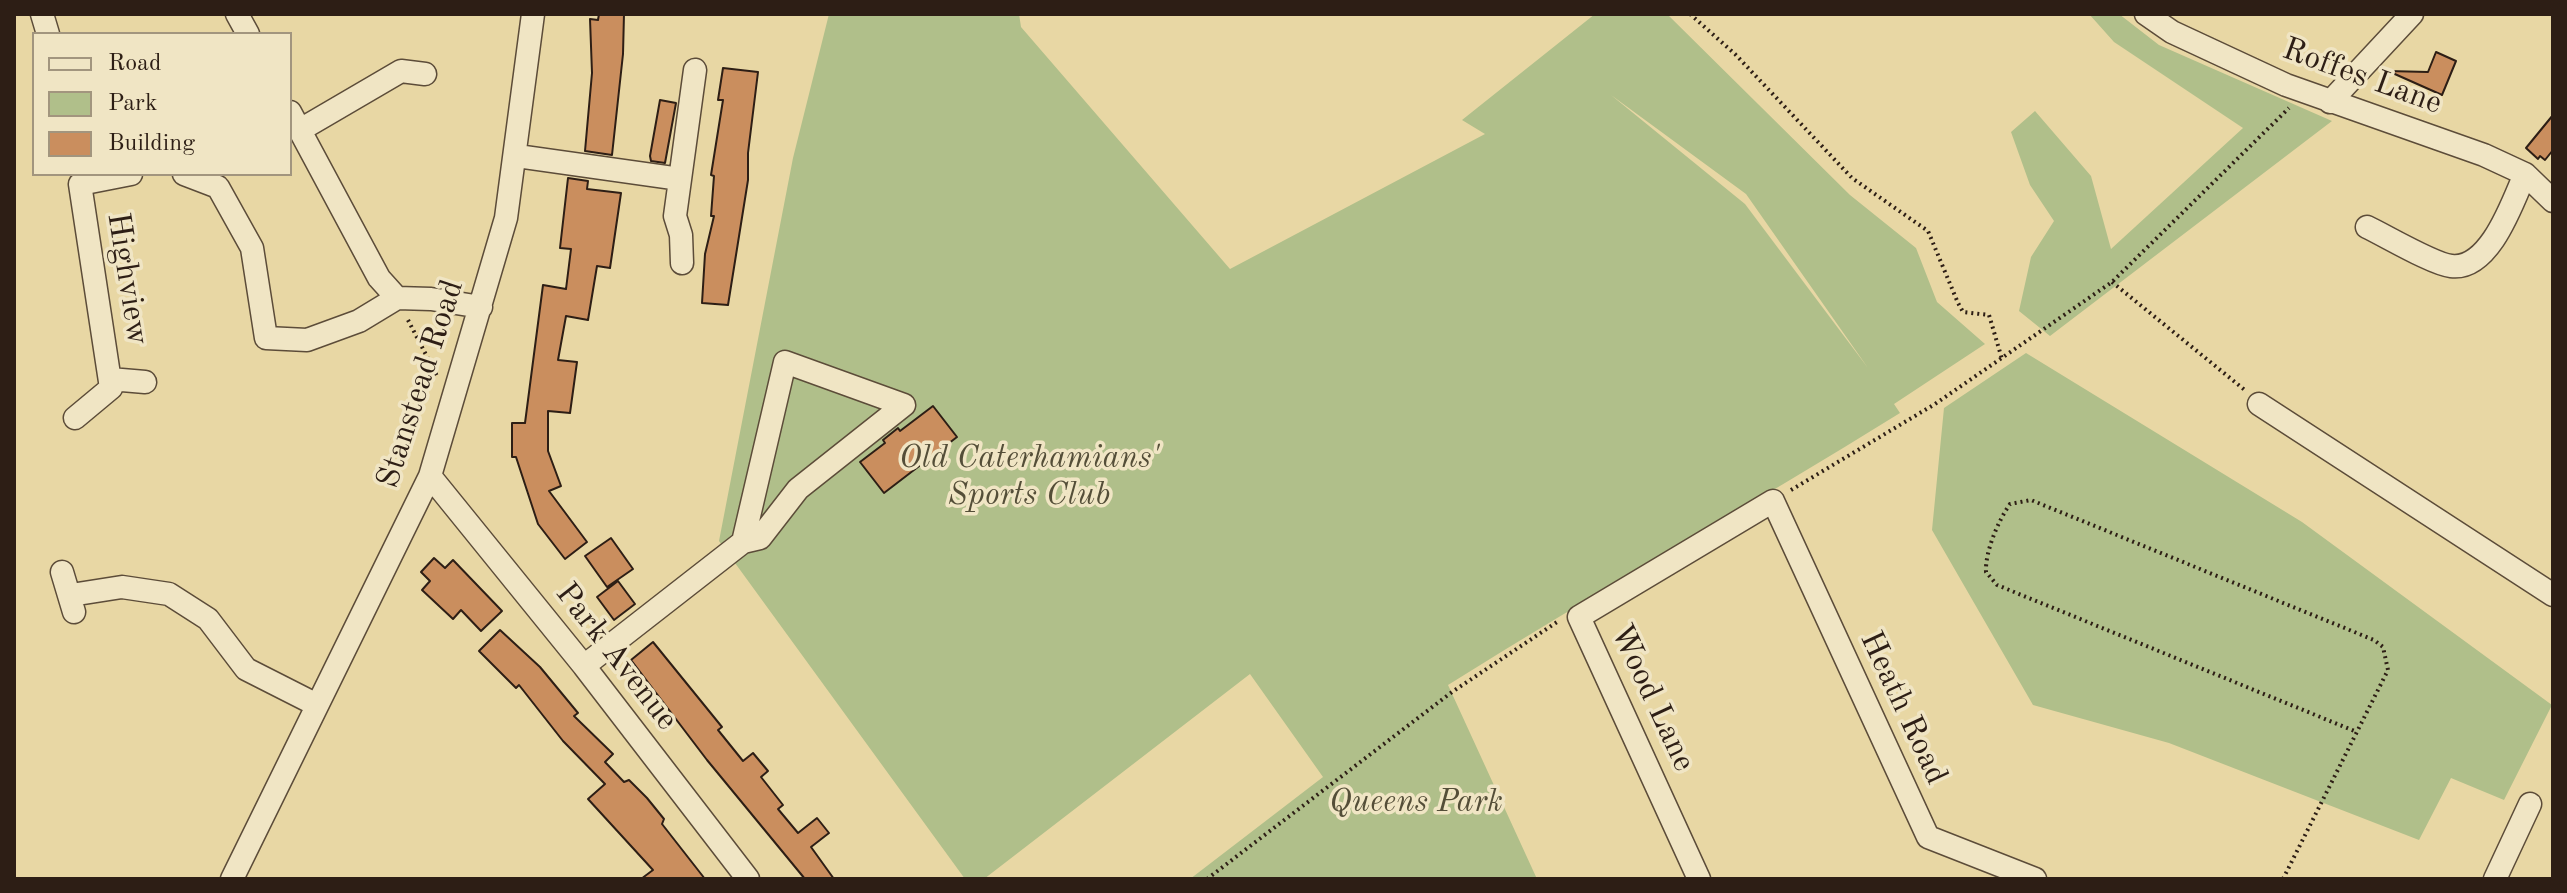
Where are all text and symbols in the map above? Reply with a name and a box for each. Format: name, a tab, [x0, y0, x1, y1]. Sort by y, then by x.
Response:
street label: Roffes Lane	[2277, 30, 2447, 124]
legend	[32, 32, 292, 176]
text: Road	[108, 52, 161, 76]
text: Park	[108, 92, 157, 116]
text: Building	[108, 132, 195, 156]
street label: Highview	[98, 210, 156, 348]
street label: Stanstead Road	[369, 275, 473, 493]
park label: Old Caterhamians' Sports Club	[899, 440, 1159, 515]
street label: Park Avenue	[547, 576, 685, 738]
street label: Wood Lane	[1601, 618, 1703, 778]
street label: Heath Road	[1851, 625, 1955, 791]
park label: Queens Park	[1329, 784, 1503, 822]

